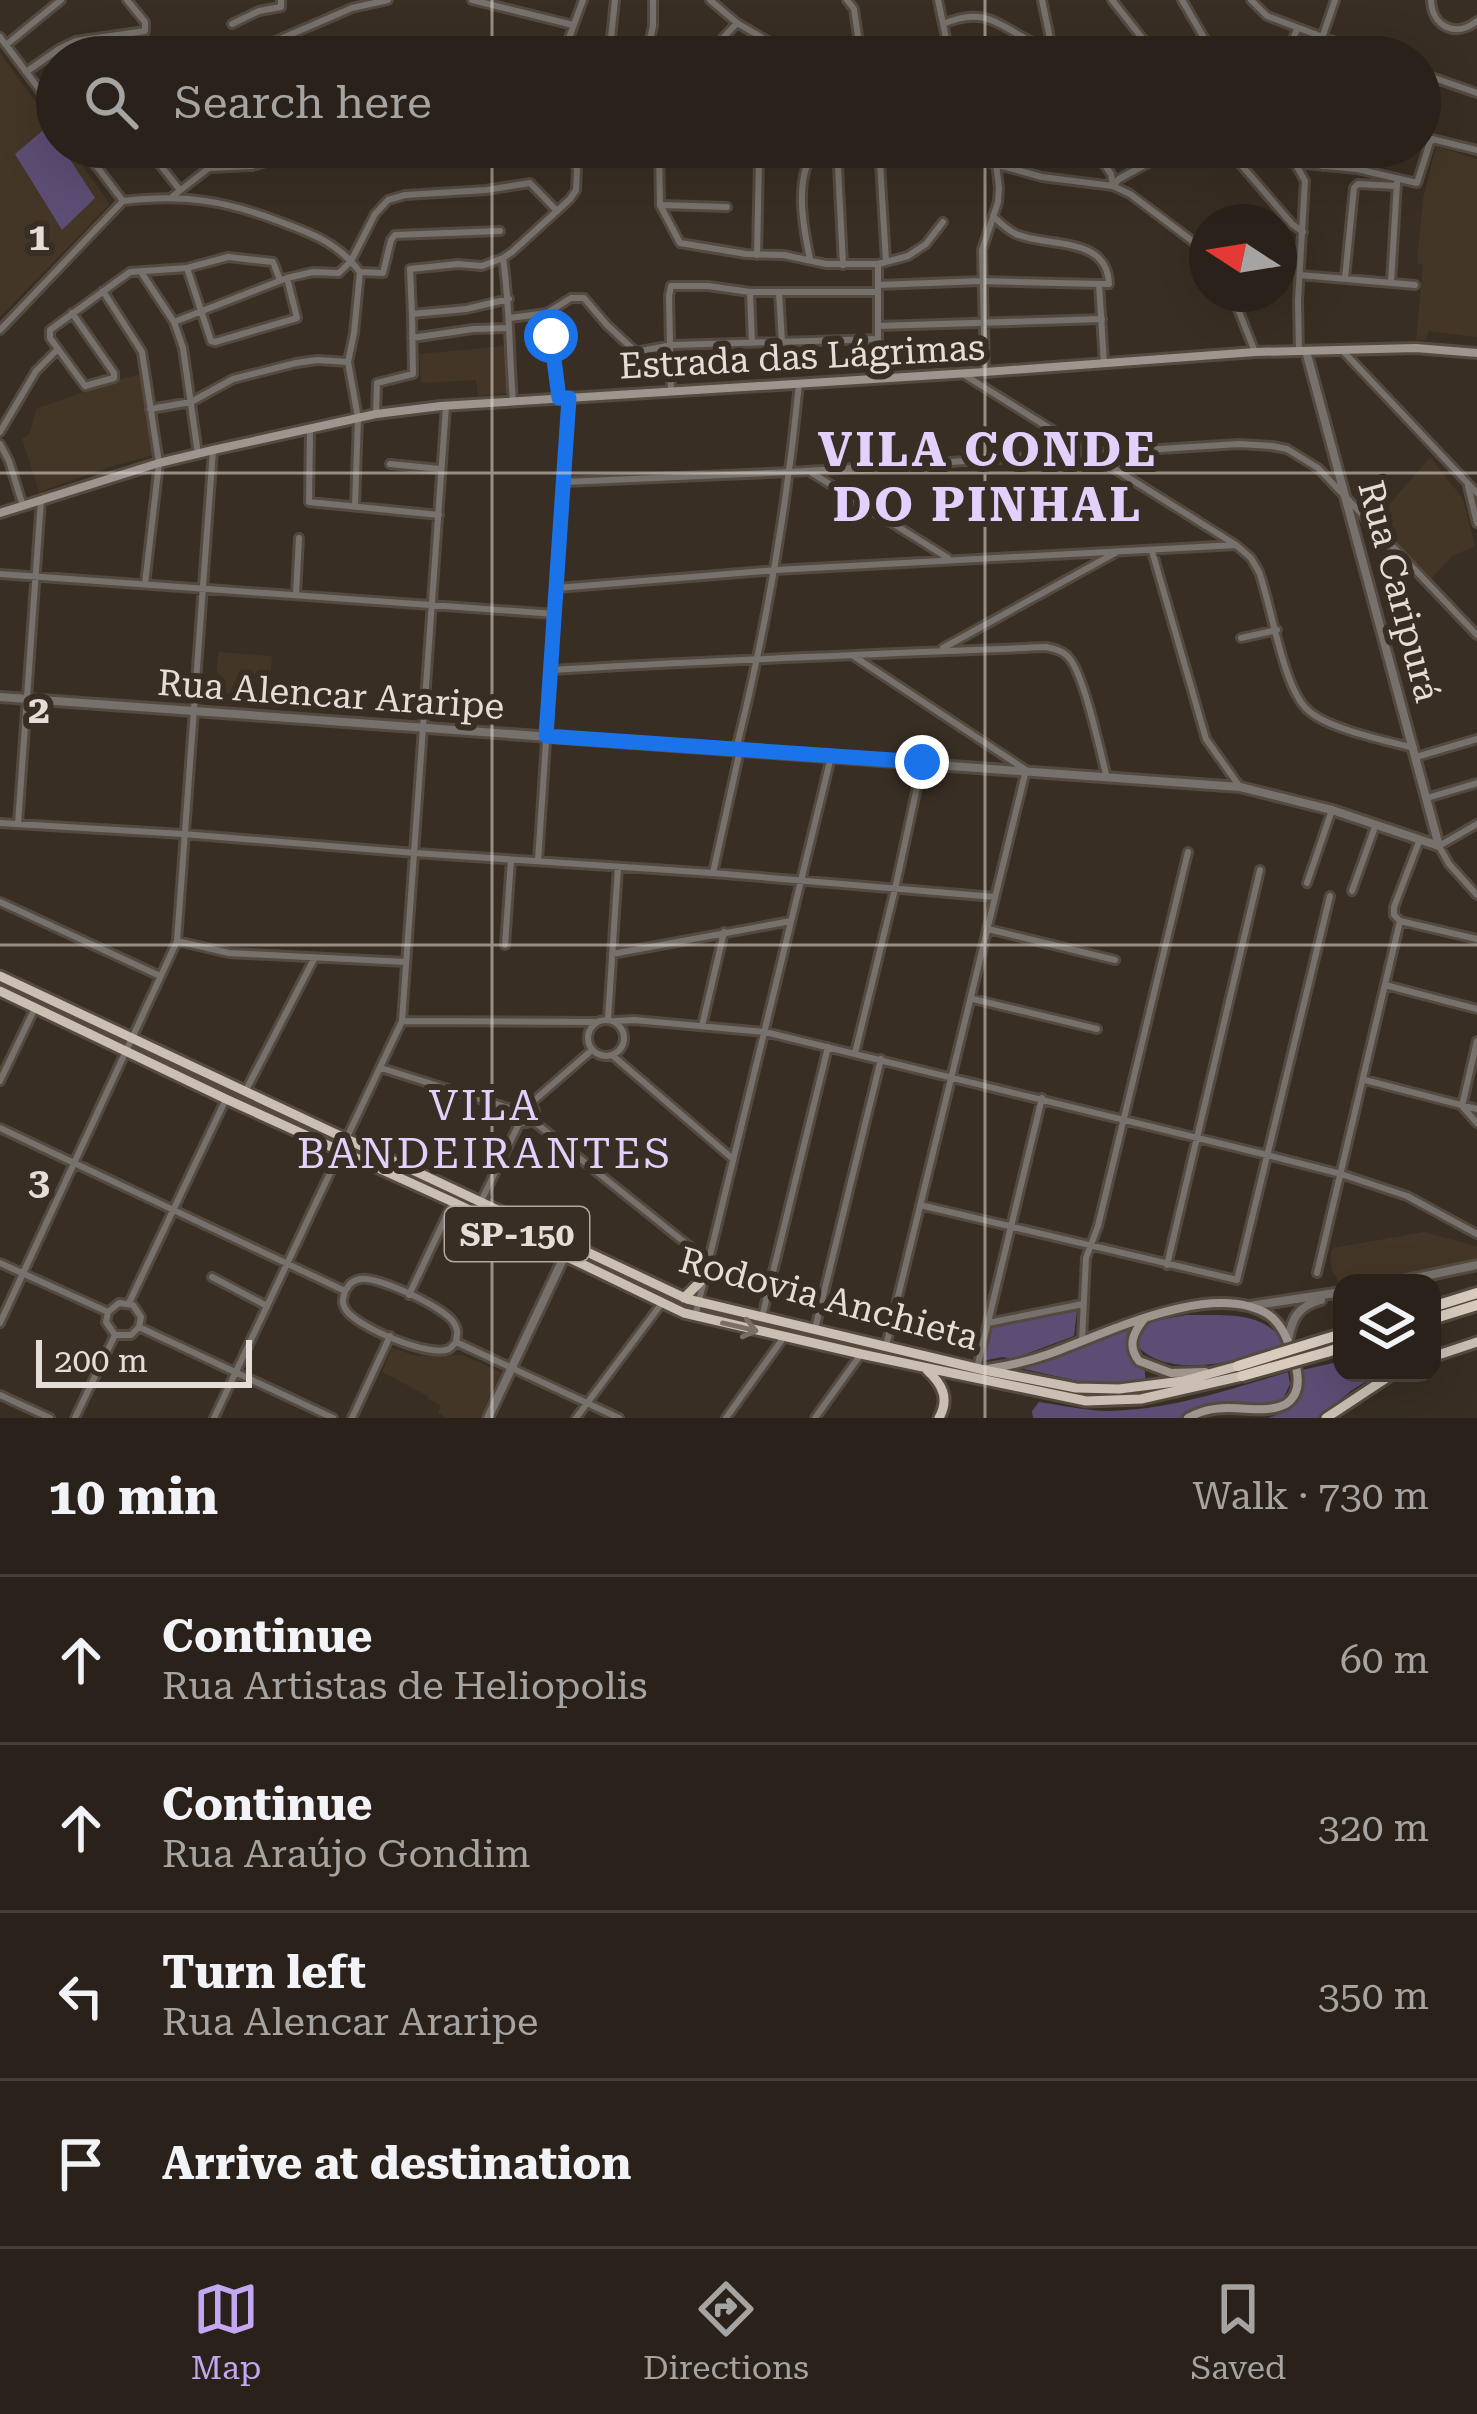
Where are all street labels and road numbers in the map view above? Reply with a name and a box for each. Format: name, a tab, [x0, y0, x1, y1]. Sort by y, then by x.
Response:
street label: Estrada das Lágrimas	[618, 326, 986, 388]
street label: Rua Caripurá	[1349, 476, 1449, 707]
street label: Rua Alencar Araripe	[156, 662, 506, 728]
road number: SP-150	[445, 1207, 589, 1261]
street label: Rodovia Anchieta	[675, 1239, 983, 1359]

